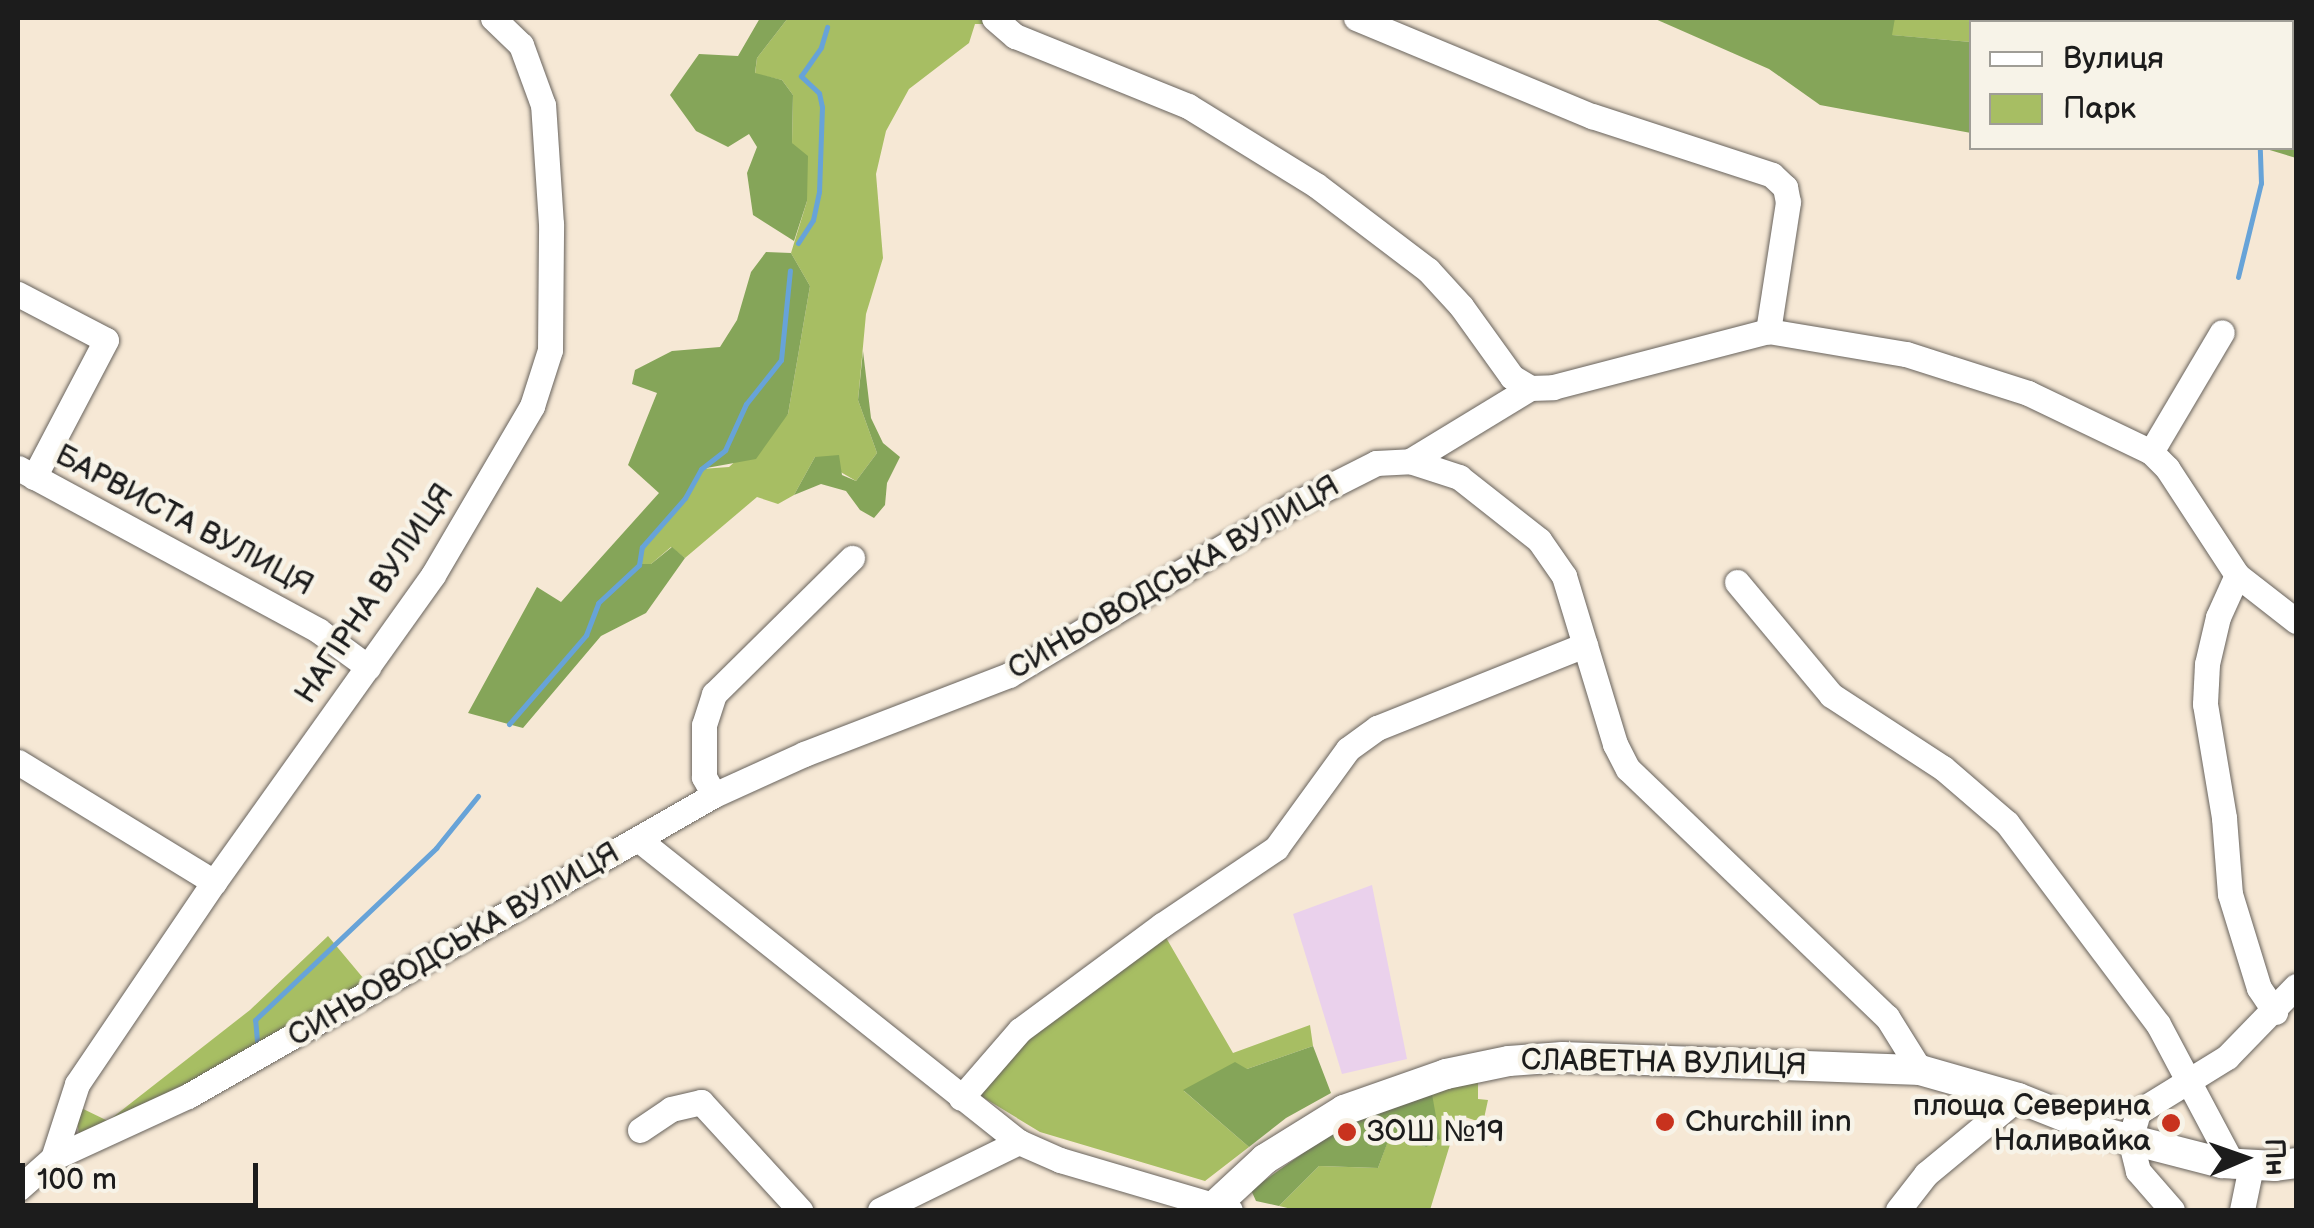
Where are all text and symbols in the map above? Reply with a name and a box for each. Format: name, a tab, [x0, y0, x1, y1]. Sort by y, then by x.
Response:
legend	[1969, 20, 2294, 150]
text: Вулиця	[2063, 41, 2164, 77]
text: Парк	[2063, 91, 2136, 127]
street label: БАРВИСТА ВУЛИЦЯ	[49, 438, 319, 604]
street label: СИНЬОВОДСЬКА ВУЛИЦЯ	[1002, 468, 1346, 688]
street label: НАГІРНА ВУЛИЦЯ	[288, 477, 462, 711]
street label: СИНЬОВОДСЬКА ВУЛИЦЯ	[282, 835, 626, 1055]
street label: СЛАВЕТНА ВУЛИЦЯ	[1521, 1043, 1807, 1083]
place label: площа Северина Наливайка	[1913, 1088, 2151, 1158]
place label: Churchill inn	[1685, 1104, 1852, 1140]
north arrow	[2194, 1108, 2294, 1208]
marker: Churchill inn	[1654, 1111, 1676, 1133]
marker: площа Северина Наливайка	[2160, 1112, 2182, 1134]
place label: ЗОШ №19	[1367, 1114, 1504, 1150]
marker: ЗОШ №19	[1336, 1121, 1358, 1143]
text: Пн	[2257, 1138, 2292, 1176]
scale bar	[25, 1143, 262, 1205]
text: 100 m	[37, 1162, 117, 1198]

